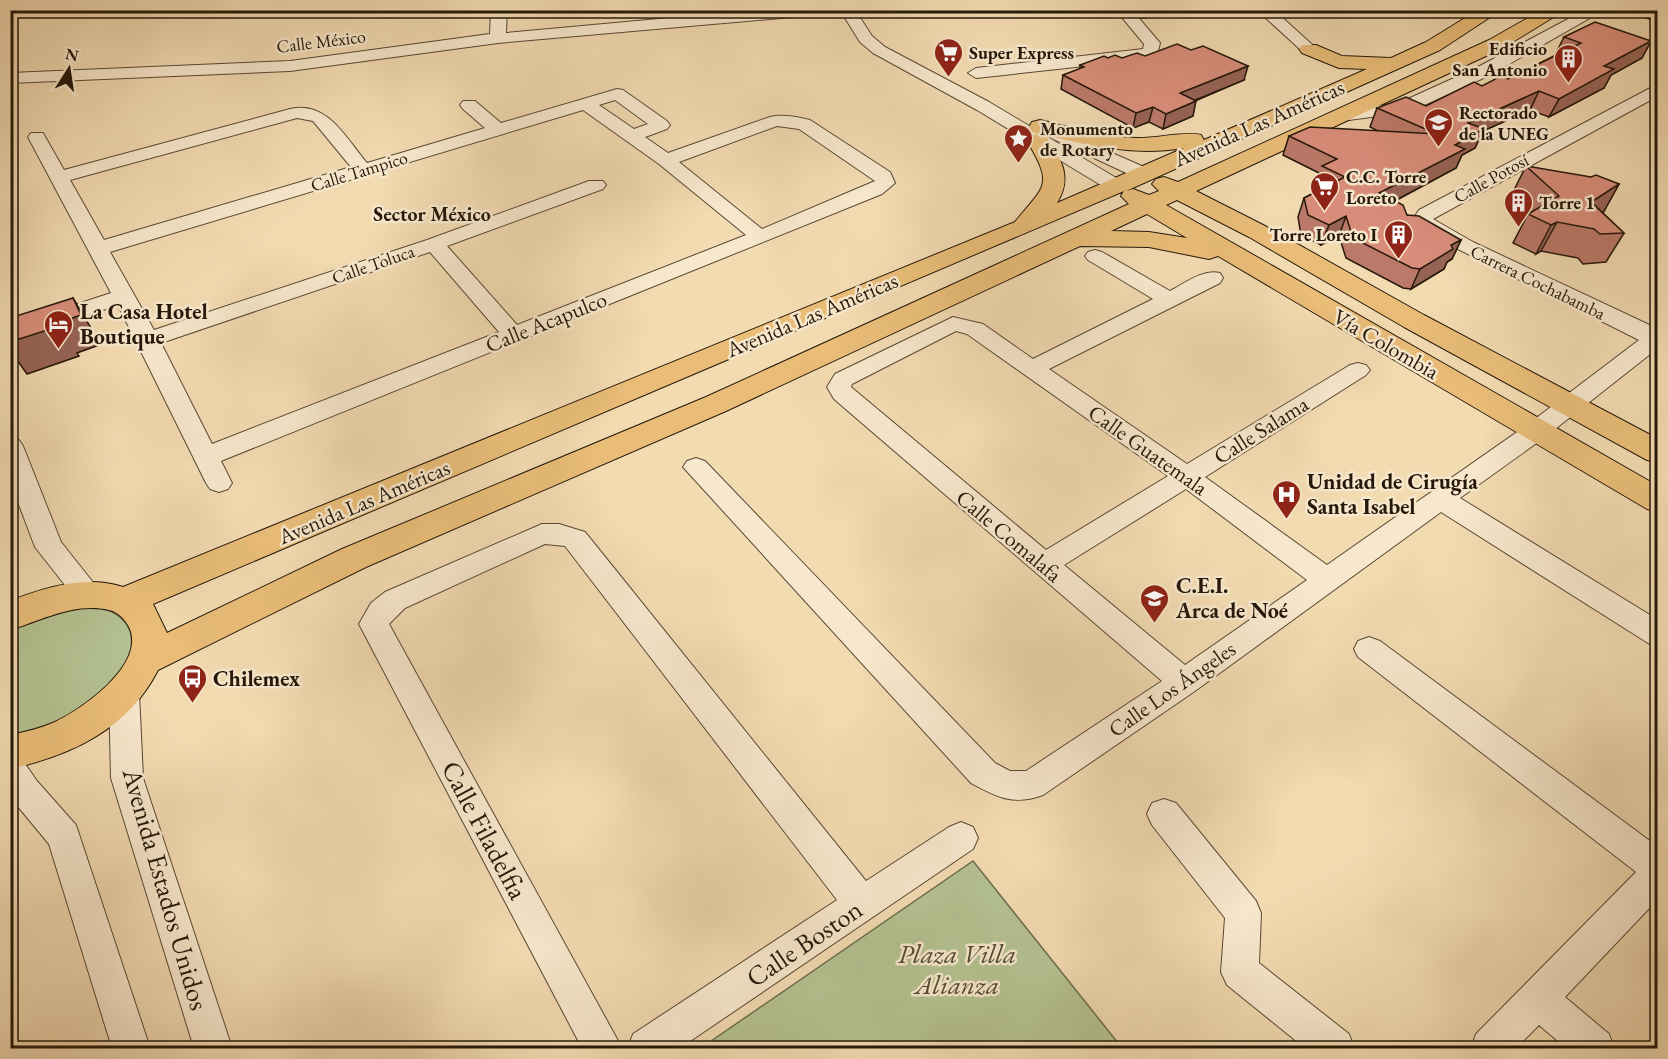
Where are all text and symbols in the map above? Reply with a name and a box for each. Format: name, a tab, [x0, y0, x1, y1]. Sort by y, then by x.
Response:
street label: Calle México	[275, 24, 367, 58]
supermarket icon: Super Express	[932, 36, 964, 78]
place label: Edificio San Antonio	[1453, 37, 1547, 81]
north arrow	[39, 39, 99, 99]
place label: Super Express	[969, 41, 1074, 64]
building icon: Edificio San Antonio	[1552, 42, 1584, 84]
text: N	[63, 43, 81, 66]
street label: Avenida Las Américas	[1168, 72, 1349, 174]
place label: Rectorado de la UNEG	[1459, 101, 1549, 145]
school or university icon: Rectorado de la UNEG	[1422, 106, 1454, 148]
place label: Monumento de Rotary	[1040, 117, 1133, 161]
place icon: Monumento de Rotary	[1003, 122, 1035, 164]
street label: Calle Tampico	[308, 145, 410, 197]
street label: Calle Potosí	[1450, 148, 1533, 208]
place label: C.C. Torre Loreto	[1346, 165, 1427, 209]
supermarket icon: C.C. Torre Loreto	[1309, 170, 1341, 212]
building icon: Torre 1	[1502, 186, 1534, 228]
place label: Torre 1	[1539, 191, 1595, 214]
district label: Sector México	[373, 201, 491, 227]
building icon: Torre Loreto I	[1382, 218, 1414, 260]
place label: Torre Loreto I	[1269, 223, 1377, 246]
street label: Calle Toluca	[329, 239, 418, 289]
street label: Carrera Cochabamba	[1467, 239, 1610, 325]
street label: Avenida Las Américas	[721, 266, 902, 365]
street label: Calle Acapulco	[481, 284, 611, 359]
place label: La Casa Hotel Boutique	[80, 297, 208, 351]
street label: Vía Colombia	[1328, 302, 1444, 386]
hotel icon: La Casa Hotel Boutique	[43, 308, 75, 350]
street label: Calle Salama	[1208, 389, 1314, 471]
street label: Calle Guatemala	[1082, 398, 1214, 502]
street label: Avenida Las Américas	[273, 453, 454, 552]
place label: Unidad de Cirugía Santa Isabel	[1307, 467, 1478, 521]
hospital icon: Unidad de Cirugía Santa Isabel	[1270, 478, 1302, 520]
street label: Calle Comalafa	[950, 483, 1068, 589]
place label: C.E.I. Arca de Noé	[1175, 571, 1288, 625]
school or university icon: C.E.I. Arca de Noé	[1139, 582, 1171, 624]
street label: Calle Los Ángeles	[1103, 634, 1241, 744]
bus stop icon: Chilemex	[176, 662, 208, 704]
place label: Chilemex	[213, 664, 300, 693]
street label: Calle Filadelfia	[434, 755, 536, 905]
street label: Avenida Estados Unidos	[114, 763, 217, 1014]
street label: Calle Boston	[739, 891, 869, 995]
park label: Plaza Villa Alianza	[898, 936, 1016, 1002]

